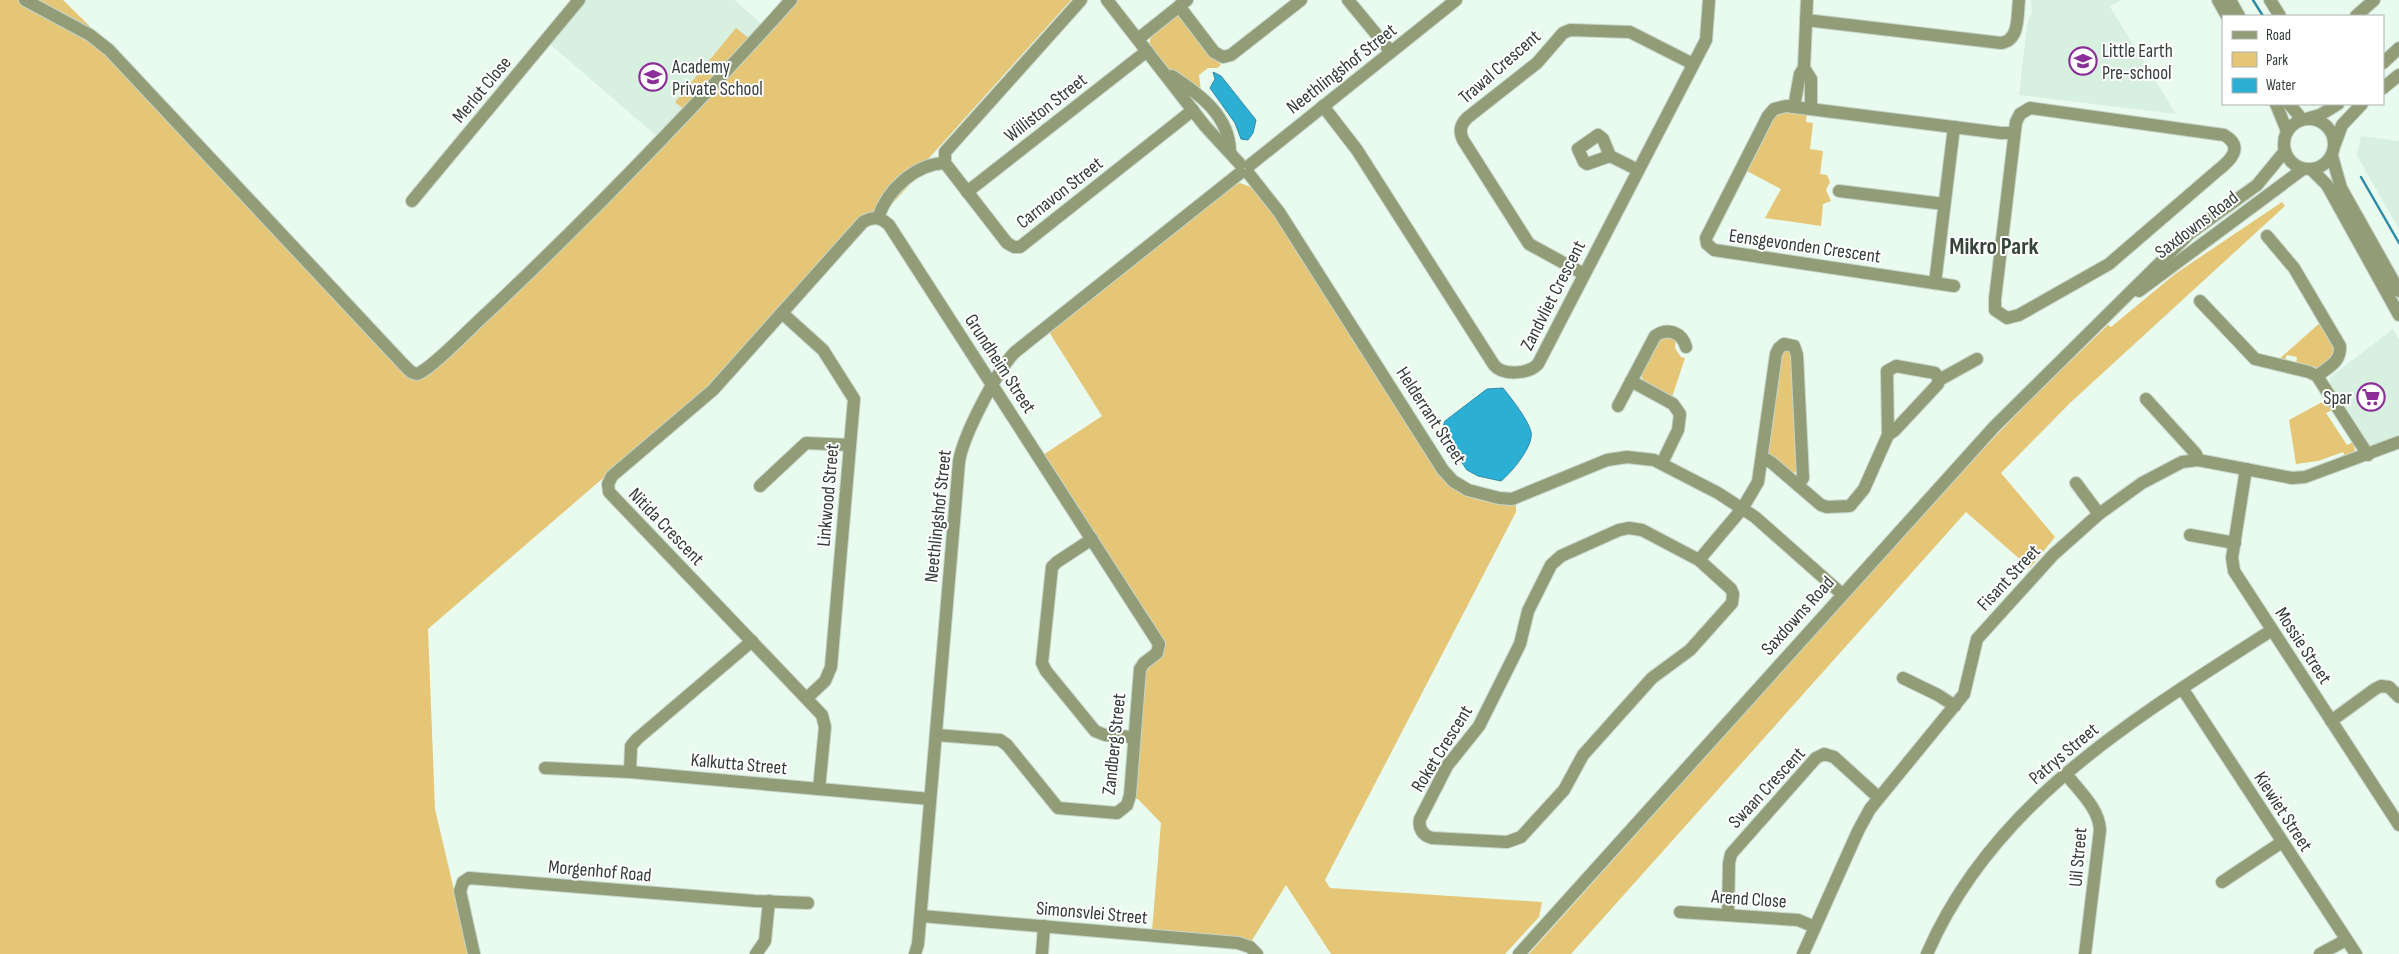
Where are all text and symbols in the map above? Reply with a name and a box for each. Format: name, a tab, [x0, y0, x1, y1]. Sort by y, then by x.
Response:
legend	[2222, 15, 2384, 105]
street label: Neethlingshof Street	[1282, 19, 1402, 119]
street label: Trawal Crescent	[1454, 25, 1546, 109]
text: Road	[2266, 26, 2291, 45]
place label: Little Earth Pre-school	[2102, 40, 2173, 85]
school or university icon: Little Earth Pre-school	[2068, 46, 2098, 76]
text: Park	[2266, 51, 2288, 70]
street label: Merlot Close	[448, 52, 517, 128]
place label: Academy Private School	[671, 56, 763, 101]
school or university icon: Academy Private School	[638, 62, 668, 92]
street label: Williston Street	[1000, 69, 1092, 148]
text: Water	[2266, 76, 2297, 95]
street label: Carnavon Street	[1012, 152, 1108, 234]
street label: Saxdowns Road	[2151, 186, 2243, 264]
street label: Eensgevonden Crescent	[1727, 224, 1882, 269]
district label: Mikro Park	[1949, 232, 2039, 261]
street label: Zandvliet Crescent	[1516, 237, 1591, 354]
street label: Grundheim Street	[959, 310, 1040, 418]
street label: Helderrant Street	[1391, 363, 1471, 469]
supermarket icon: Spar	[2356, 382, 2386, 412]
place label: Spar	[2323, 387, 2353, 410]
street label: Linkwood Street	[813, 442, 844, 548]
street label: Neethlingshof Street	[920, 448, 957, 584]
street label: Nitida Crescent	[623, 484, 709, 571]
street label: Fisant Street	[1973, 540, 2046, 616]
street label: Saxdowns Road	[1757, 572, 1840, 660]
street label: Mossie Street	[2269, 603, 2336, 689]
street label: Zandberg Street	[1098, 692, 1131, 796]
street label: Roket Crescent	[1407, 701, 1478, 796]
street label: Patrys Street	[2024, 718, 2104, 790]
street label: Swaan Crescent	[1724, 743, 1811, 833]
street label: Kalkutta Street	[690, 749, 788, 780]
street label: Kiewiet Street	[2248, 768, 2317, 856]
street label: Uil Street	[2064, 826, 2093, 888]
street label: Morgenhof Road	[547, 856, 652, 887]
street label: Arend Close	[1709, 885, 1787, 914]
street label: Simonsvlei Street	[1035, 897, 1149, 930]

